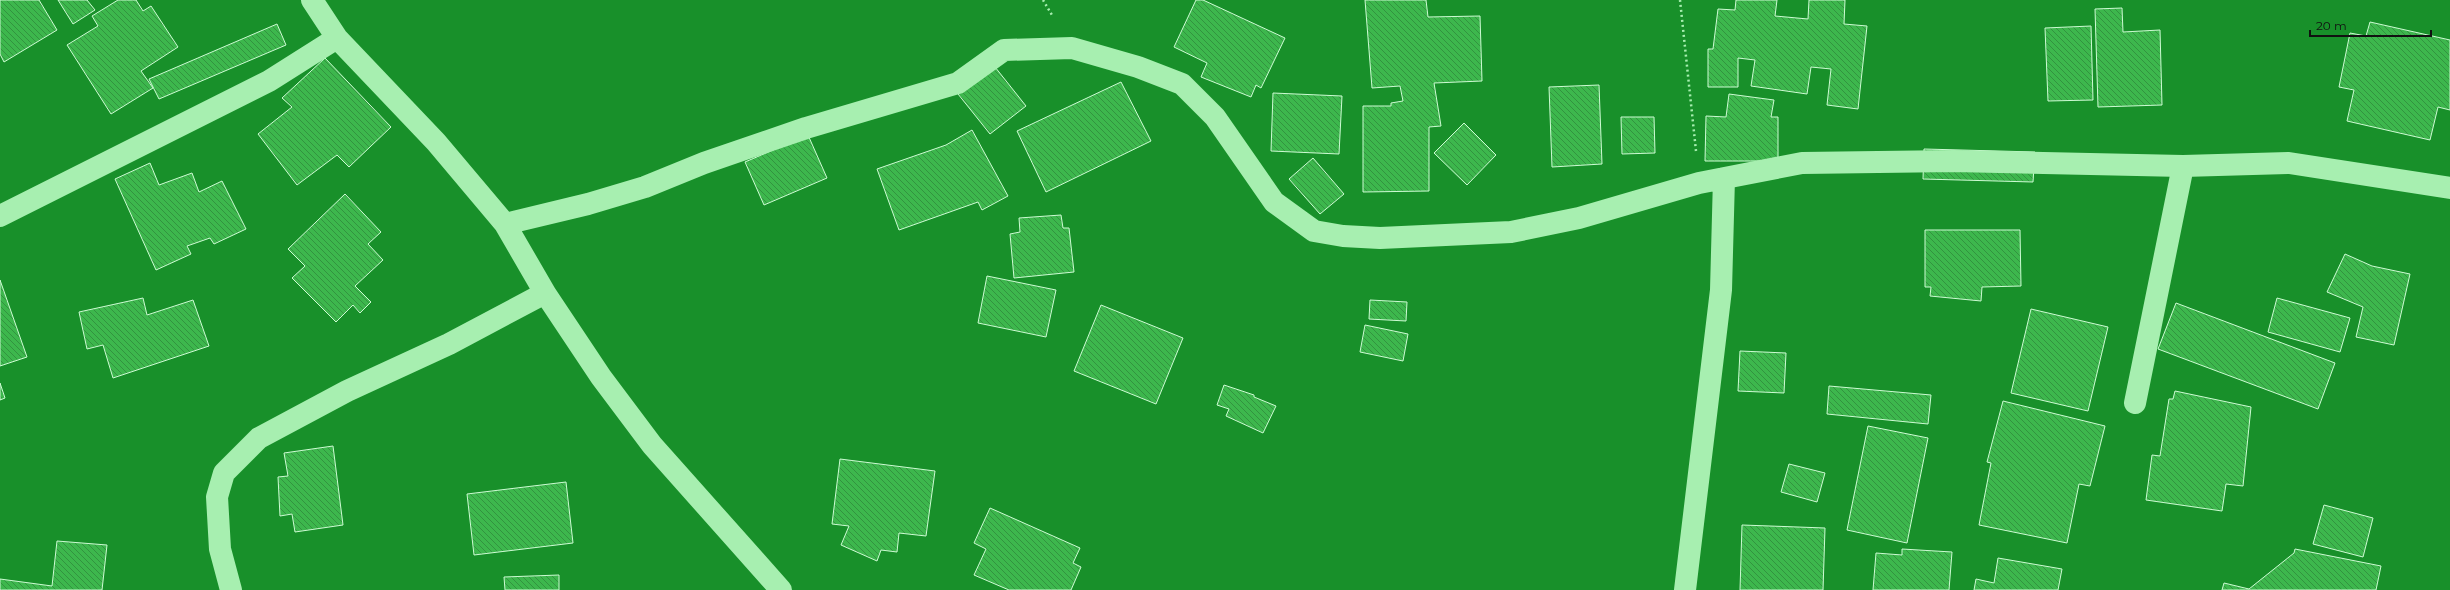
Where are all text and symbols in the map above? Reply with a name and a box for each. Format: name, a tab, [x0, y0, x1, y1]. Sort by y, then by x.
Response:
scale bar	[2310, 12, 2431, 38]
text: 20 m	[2316, 18, 2347, 33]

